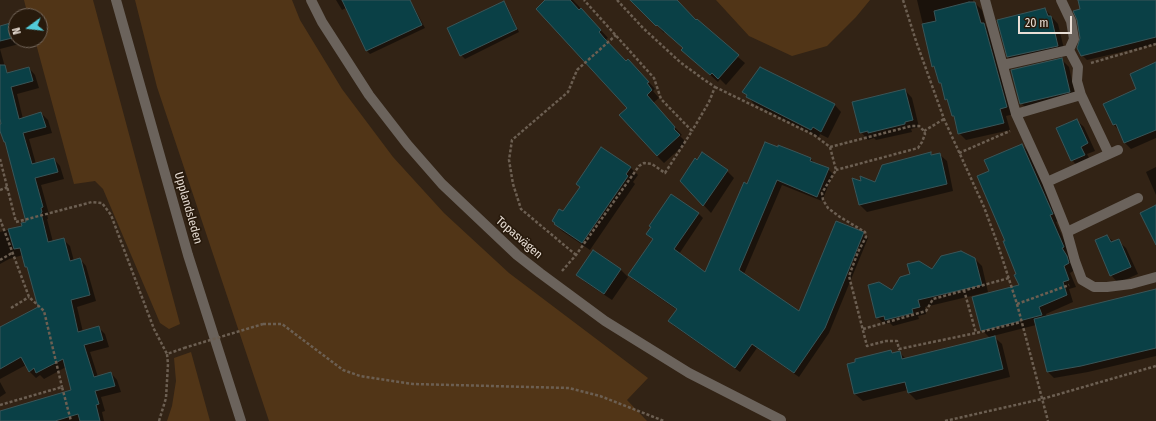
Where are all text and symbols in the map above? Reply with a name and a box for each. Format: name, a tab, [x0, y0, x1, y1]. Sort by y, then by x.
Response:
north arrow	[8, 8, 48, 48]
scale bar	[1020, 8, 1074, 34]
text: 20 m	[1025, 16, 1049, 30]
text: N	[10, 26, 24, 36]
street label: Upplandsleden	[171, 170, 205, 246]
street label: Topasvägen	[493, 214, 545, 262]

